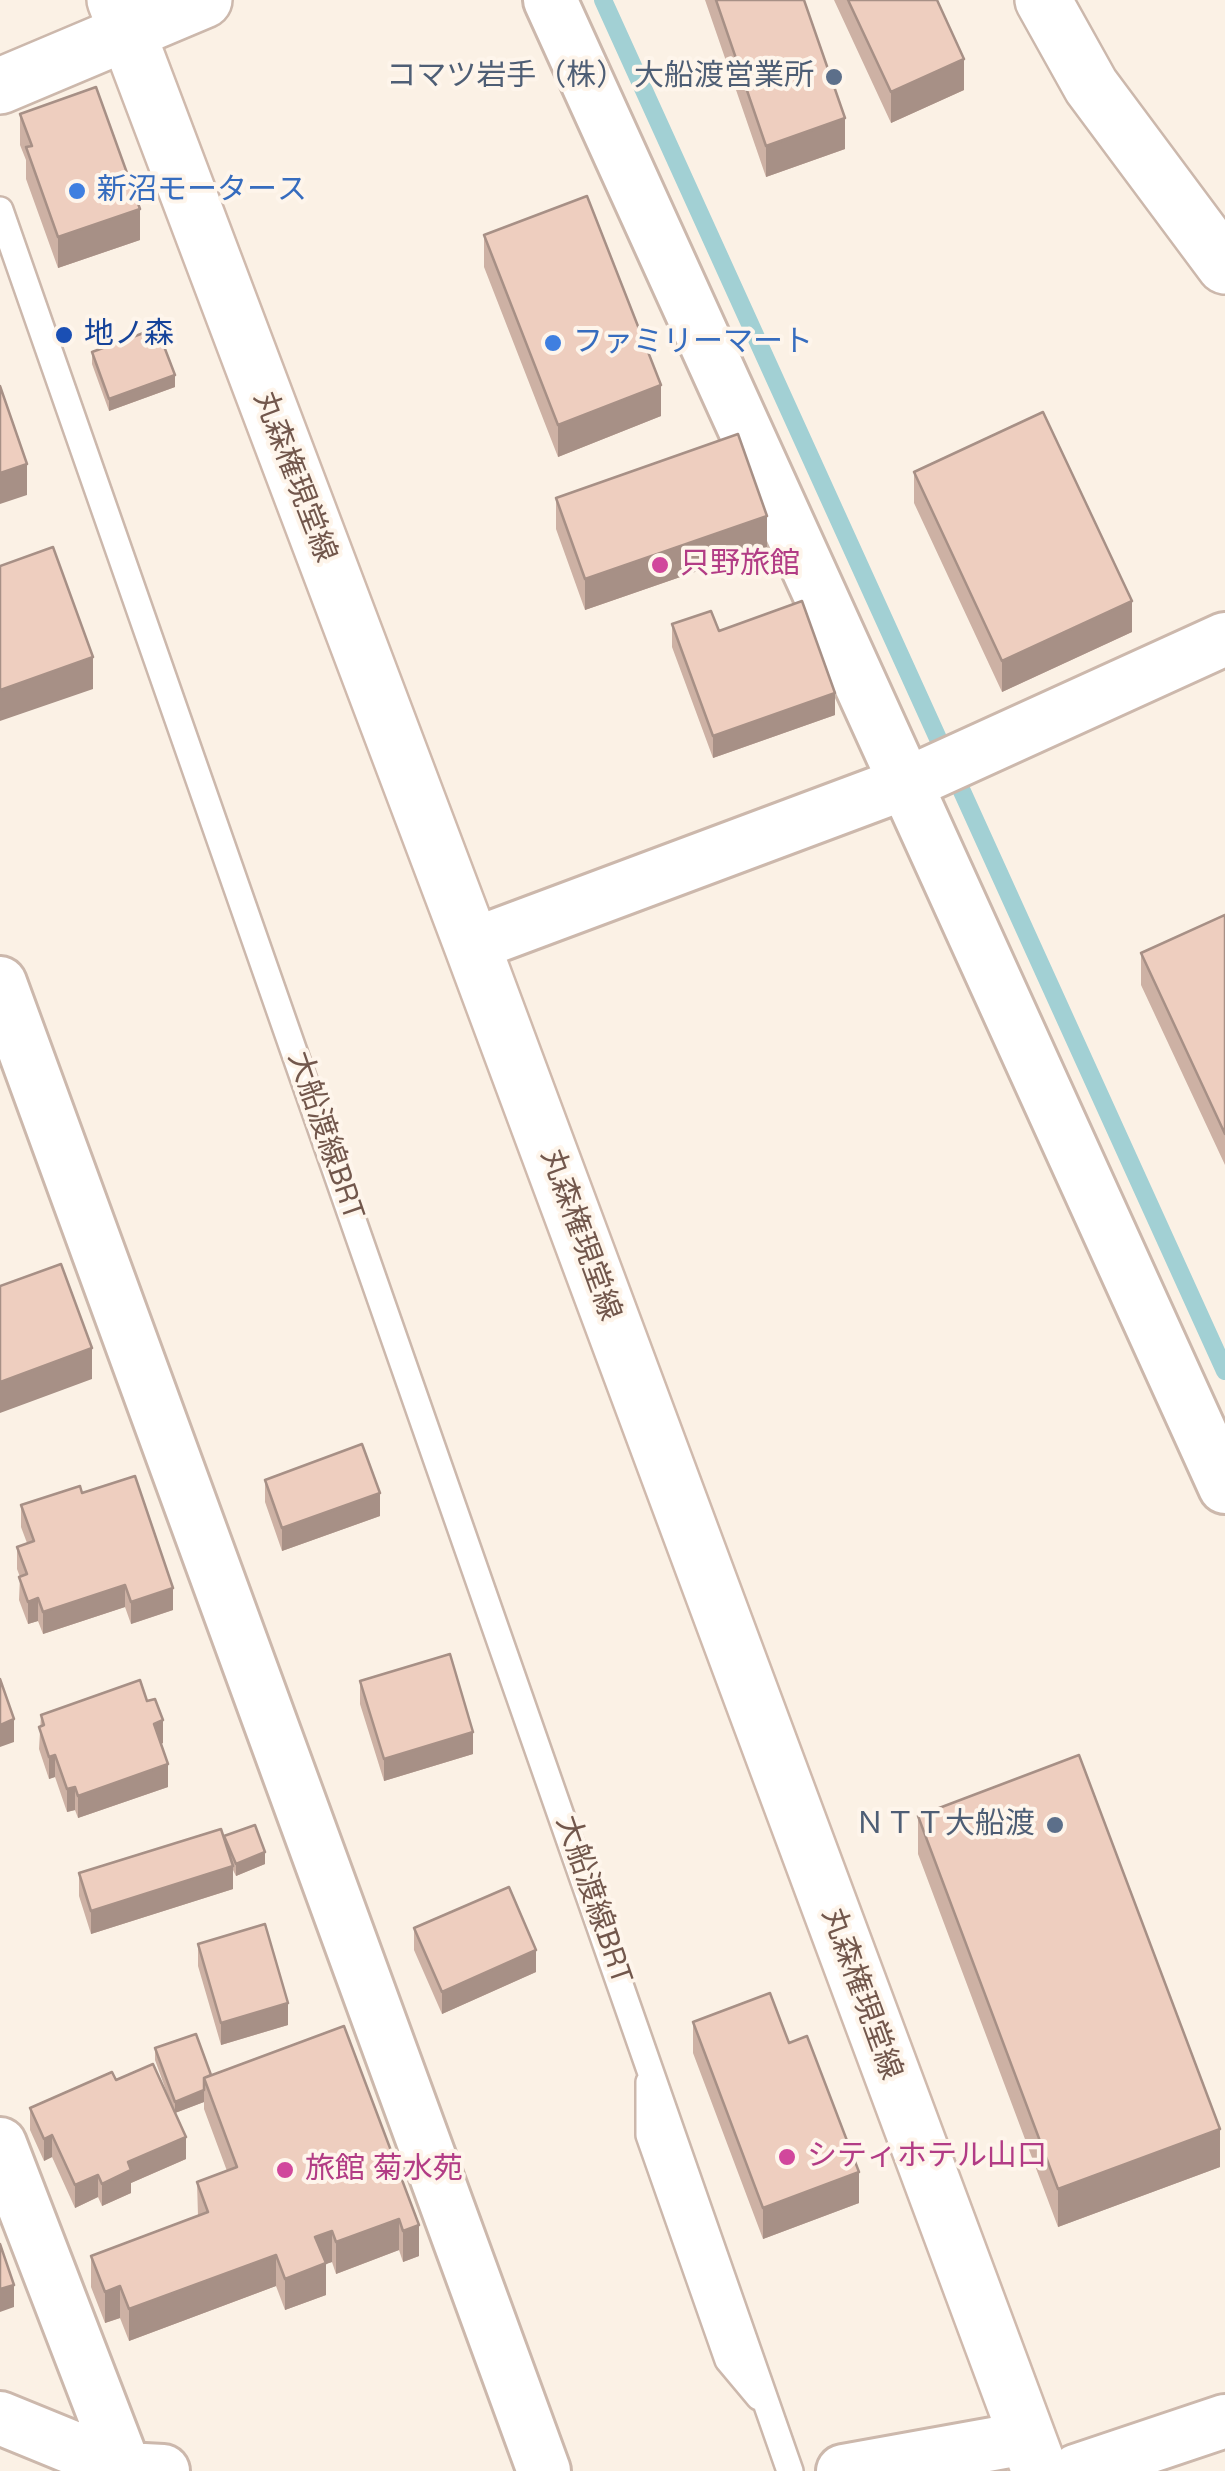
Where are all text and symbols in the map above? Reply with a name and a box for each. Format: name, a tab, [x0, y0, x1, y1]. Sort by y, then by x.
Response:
place label: コマツ岩手（株） 大船渡営業所	[386, 59, 814, 95]
marker: コマツ岩手（株） 大船渡営業所	[823, 66, 845, 88]
place label: 新沼モータース	[97, 173, 307, 209]
marker: 新沼モータース	[66, 180, 88, 202]
place label: 地ノ森	[84, 317, 174, 353]
marker: 地ノ森	[53, 324, 75, 346]
place label: ファミリーマート	[573, 325, 813, 361]
marker: ファミリーマート	[542, 332, 564, 354]
street label: 丸森権現堂線	[245, 387, 343, 567]
place label: 只野旅館	[680, 547, 800, 583]
marker: 只野旅館	[649, 554, 671, 576]
street label: 大船渡線BRT	[279, 1047, 371, 1225]
street label: 丸森権現堂線	[532, 1144, 628, 1326]
place label: ＮＴＴ大船渡	[855, 1807, 1035, 1843]
street label: 大船渡線BRT	[547, 1811, 639, 1989]
marker: ＮＴＴ大船渡	[1044, 1814, 1066, 1836]
street label: 丸森権現堂線	[813, 1903, 909, 2085]
place label: シティホテル山口	[807, 2139, 1047, 2175]
marker: シティホテル山口	[776, 2146, 798, 2168]
place label: 旅館 菊水苑	[305, 2152, 463, 2188]
marker: 旅館 菊水苑	[274, 2159, 296, 2181]

